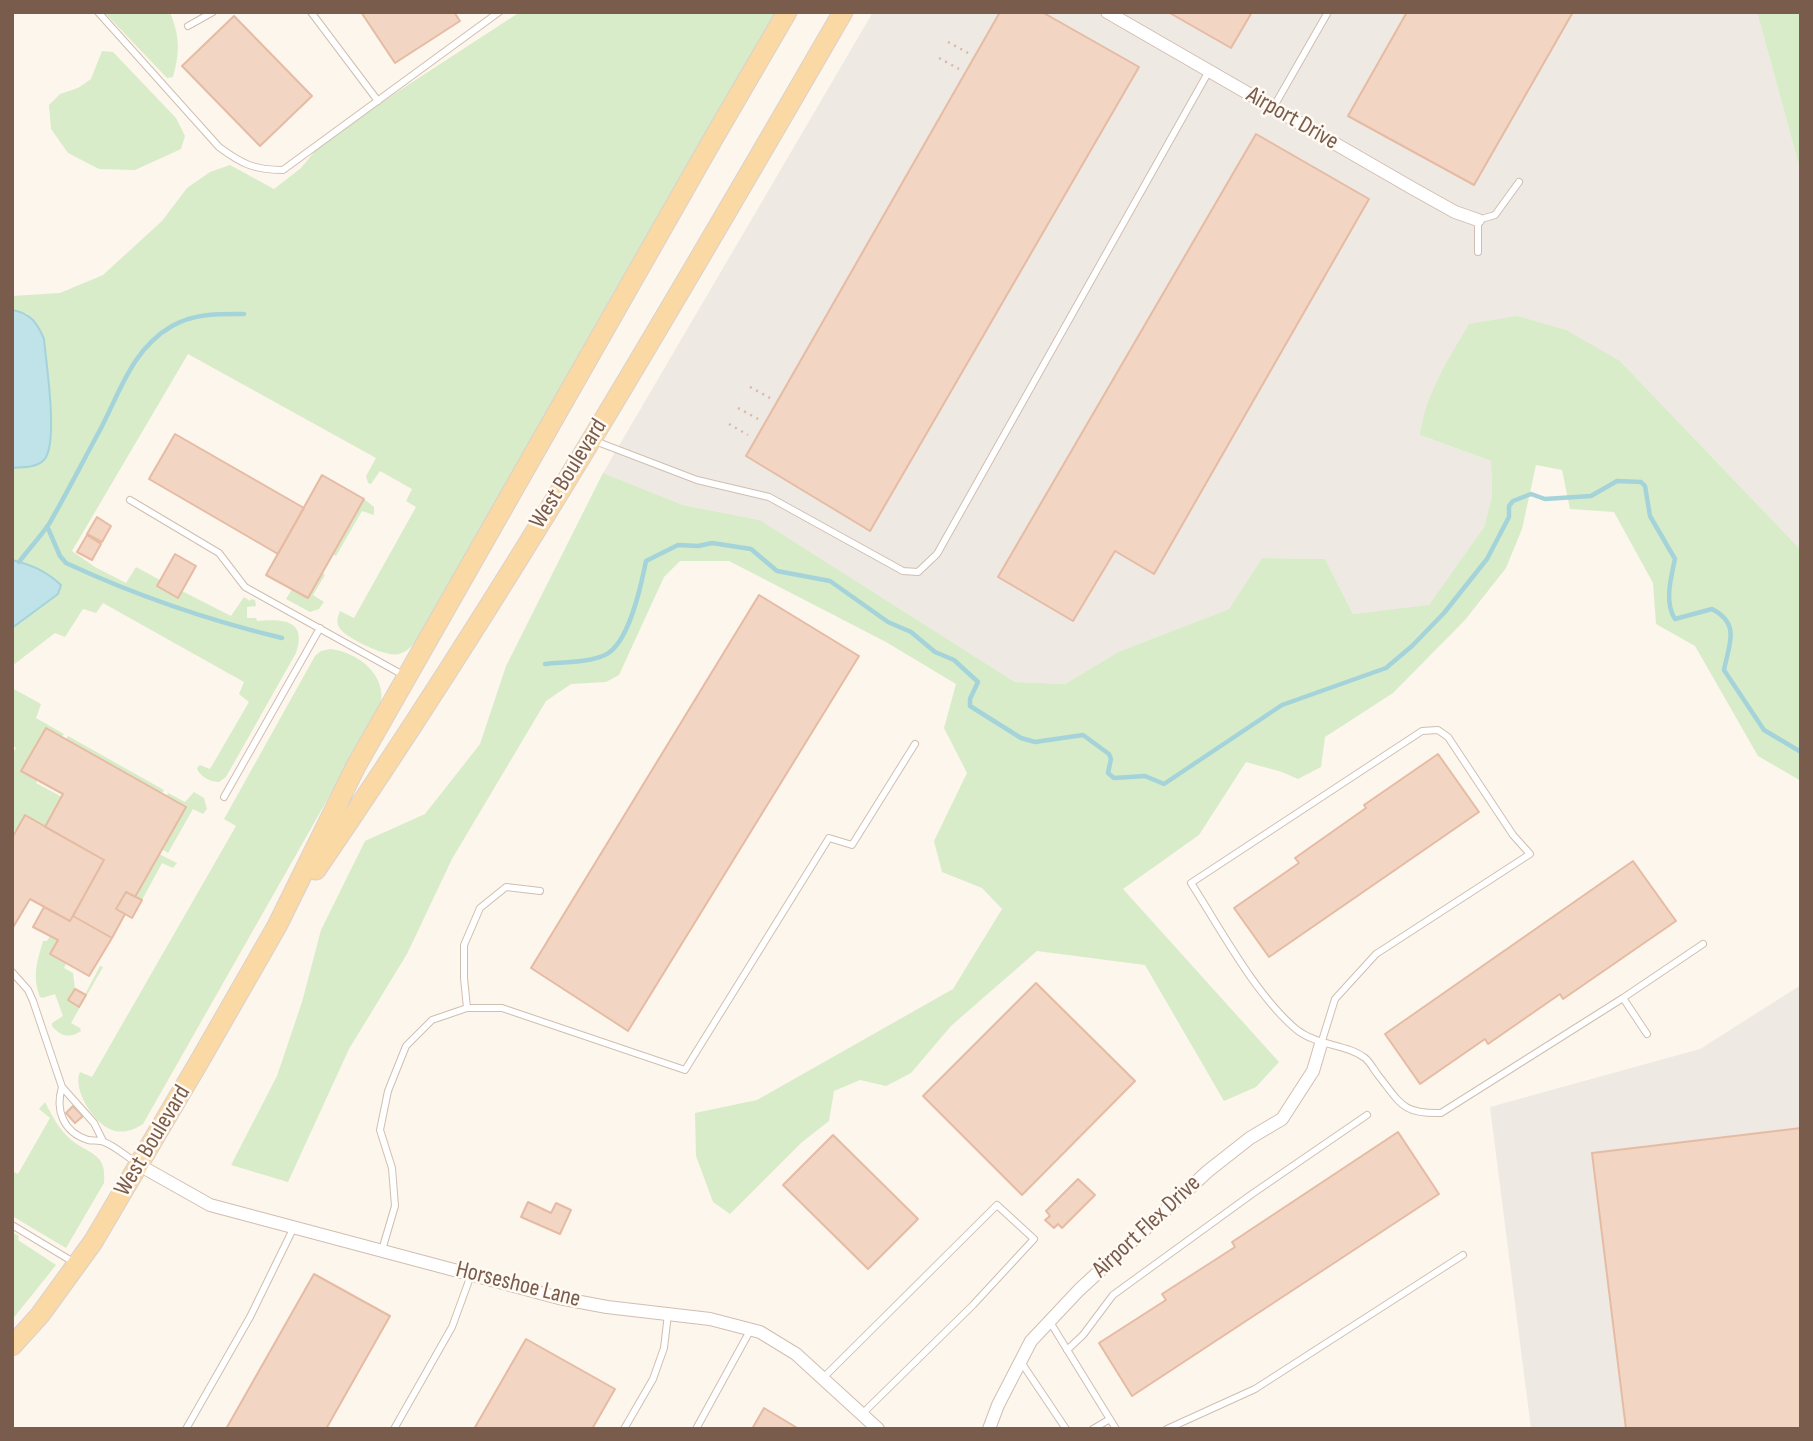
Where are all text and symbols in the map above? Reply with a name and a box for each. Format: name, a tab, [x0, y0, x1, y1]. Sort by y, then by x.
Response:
street label: Airport Drive	[1241, 81, 1343, 157]
street label: West Boulevard	[524, 414, 614, 534]
street label: West Boulevard	[109, 1080, 197, 1202]
street label: Airport Flex Drive	[1087, 1170, 1207, 1284]
street label: Horseshoe Lane	[453, 1256, 583, 1314]

